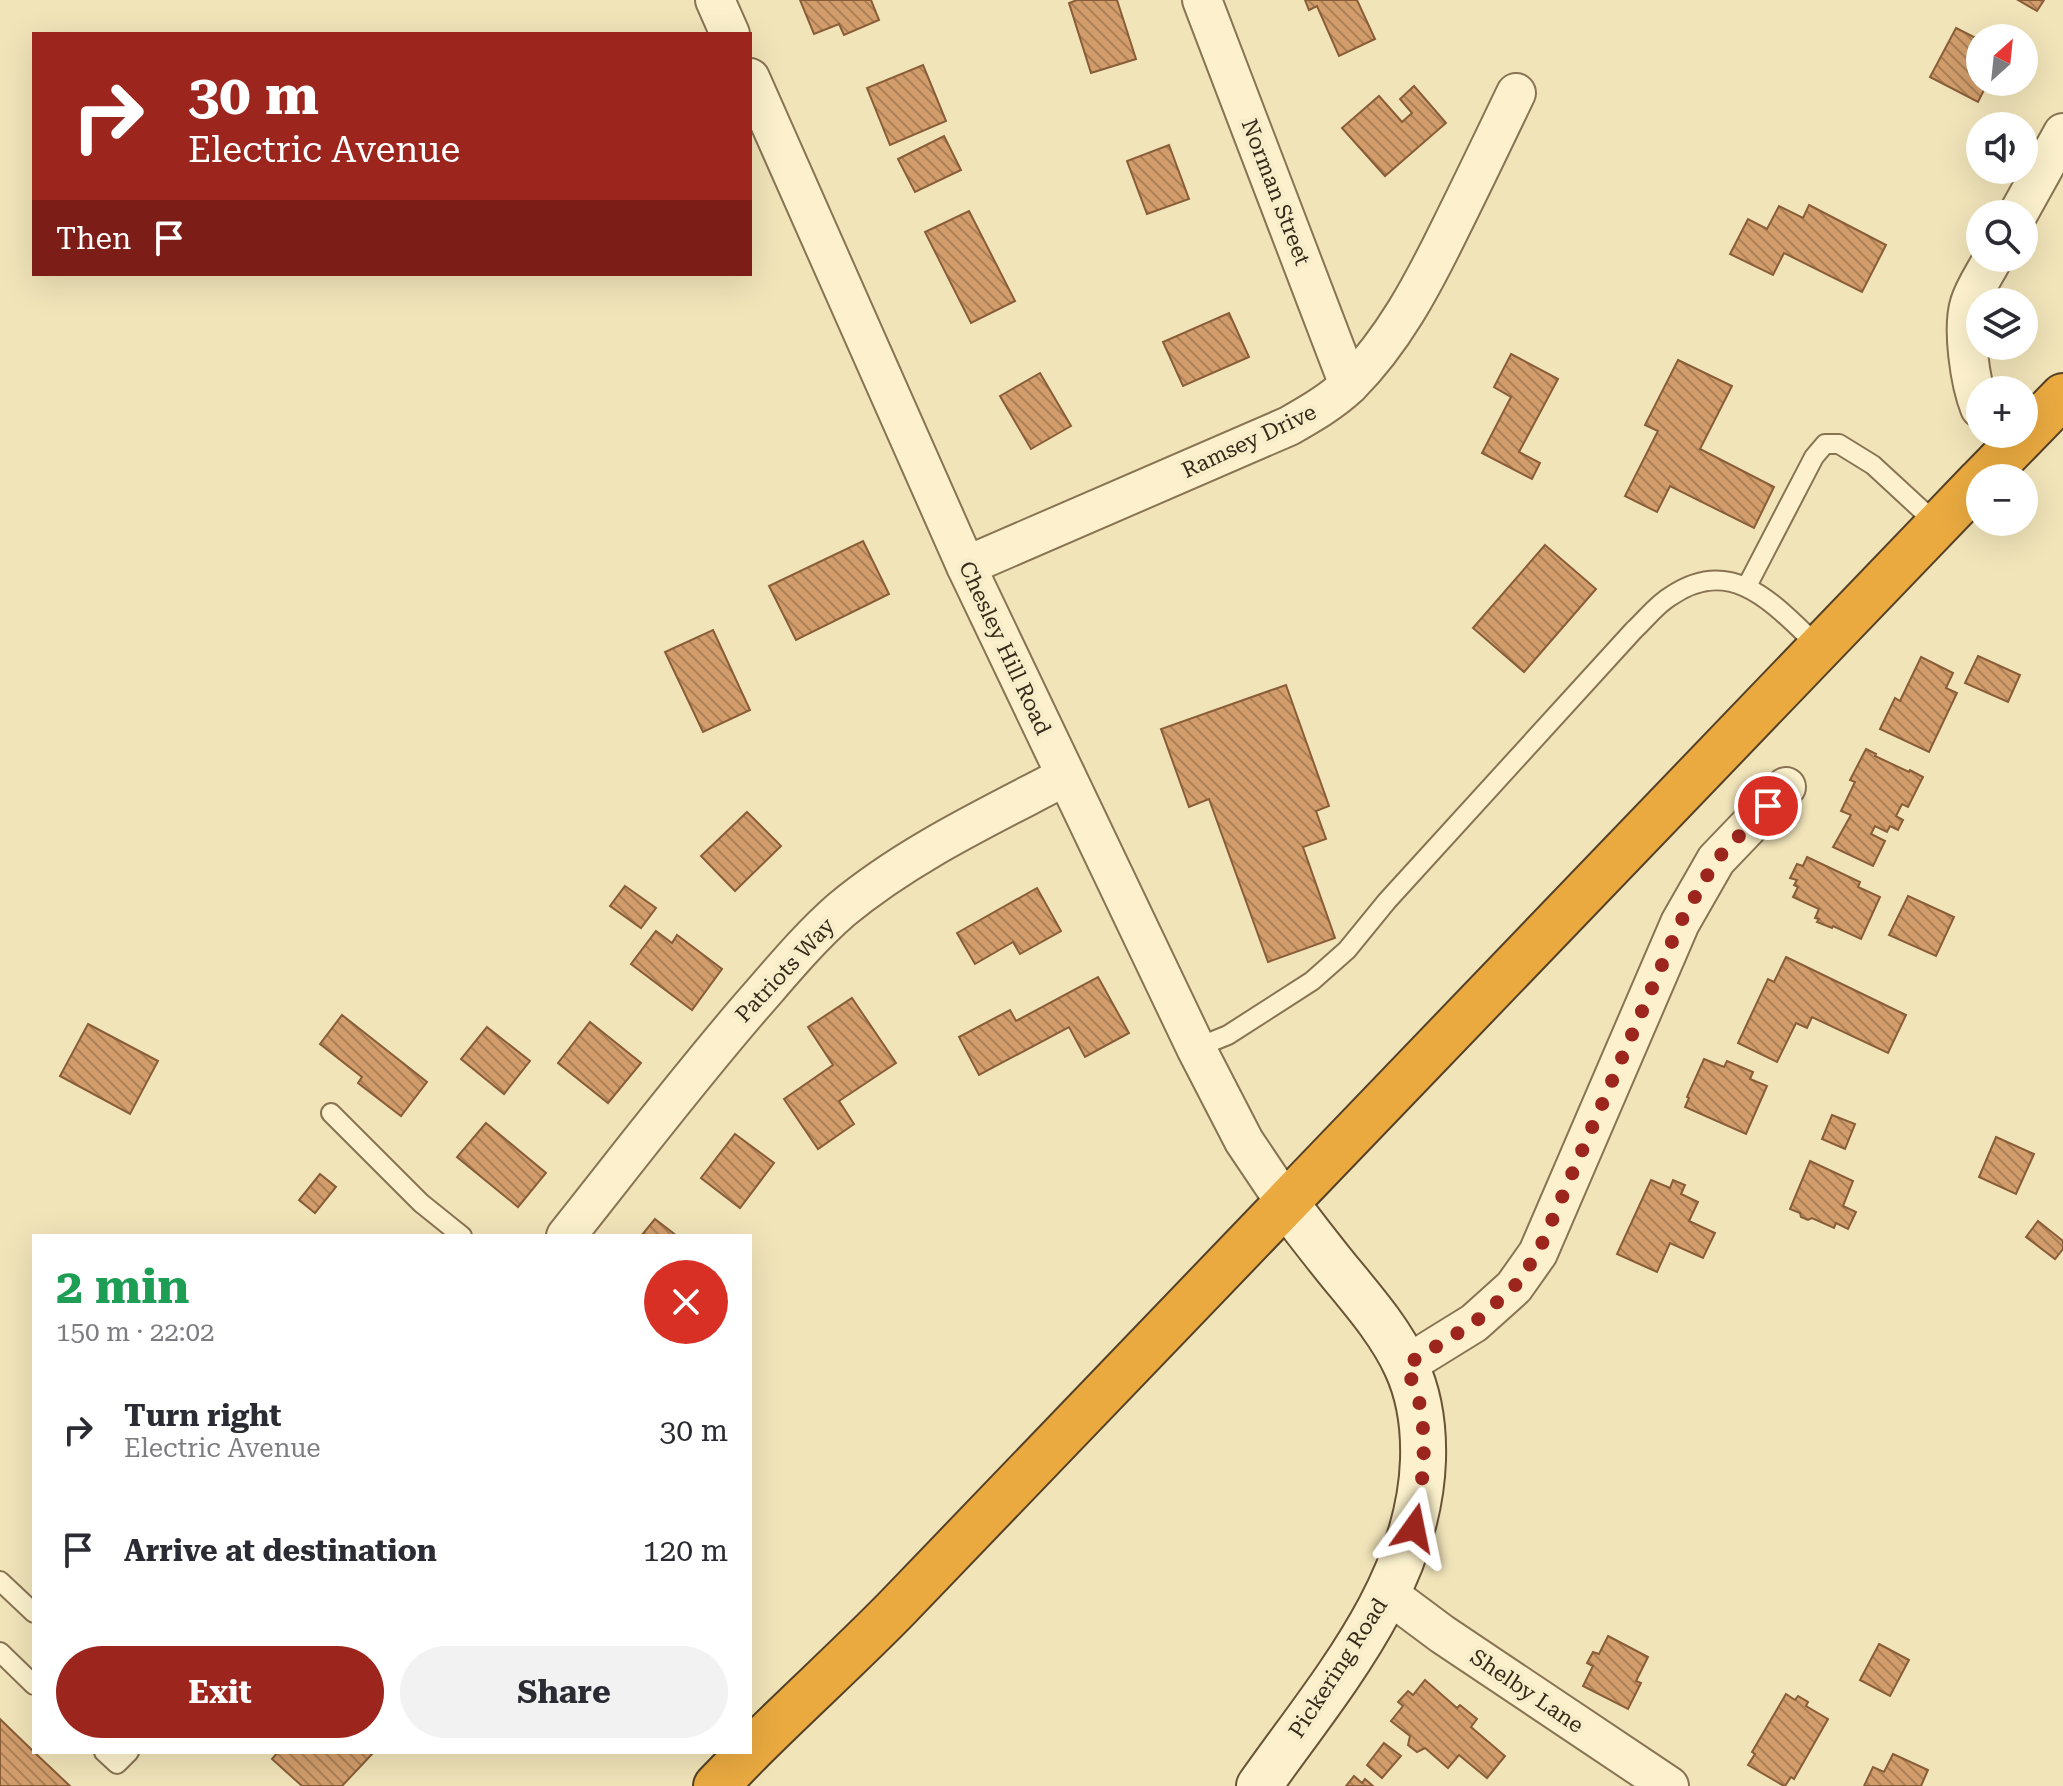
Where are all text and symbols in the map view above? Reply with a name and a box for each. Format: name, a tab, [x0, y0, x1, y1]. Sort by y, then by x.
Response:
north arrow	[1966, 24, 2038, 96]
map controls	[1966, 24, 2038, 536]
text: 30 m	[188, 62, 319, 128]
icon: right	[56, 64, 160, 168]
button: sound	[1966, 112, 2038, 184]
street label: Norman Street	[1237, 115, 1315, 269]
text: Electric Avenue	[188, 129, 460, 171]
button: search	[1966, 200, 2038, 272]
icon: arrive	[147, 216, 191, 260]
text: Then	[56, 221, 131, 256]
button: layers	[1966, 288, 2038, 360]
button: +	[1966, 376, 2038, 448]
street label: Ramsey Drive	[1178, 399, 1320, 483]
button: −	[1966, 464, 2038, 536]
street label: Chesley Hill Road	[954, 557, 1056, 739]
pin	[1734, 772, 1802, 840]
icon: arrive	[1746, 784, 1790, 828]
street label: Patriots Way	[730, 913, 840, 1027]
text: 2 min	[56, 1259, 189, 1315]
button: close	[644, 1260, 728, 1344]
text: 150 m · 22:02	[56, 1317, 215, 1347]
text: Turn right	[124, 1398, 281, 1433]
icon: right	[56, 1408, 100, 1452]
text: 30 m	[659, 1413, 728, 1448]
text: Electric Avenue	[124, 1433, 321, 1463]
position arrow	[1372, 1486, 1456, 1570]
icon: arrive	[56, 1528, 100, 1572]
text: Arrive at destination	[124, 1533, 437, 1568]
text: 120 m	[643, 1533, 728, 1568]
street label: Pickering Road	[1284, 1594, 1392, 1742]
street label: Shelby Lane	[1466, 1644, 1588, 1738]
button: Exit	[56, 1646, 384, 1738]
button: Share	[400, 1646, 728, 1738]

